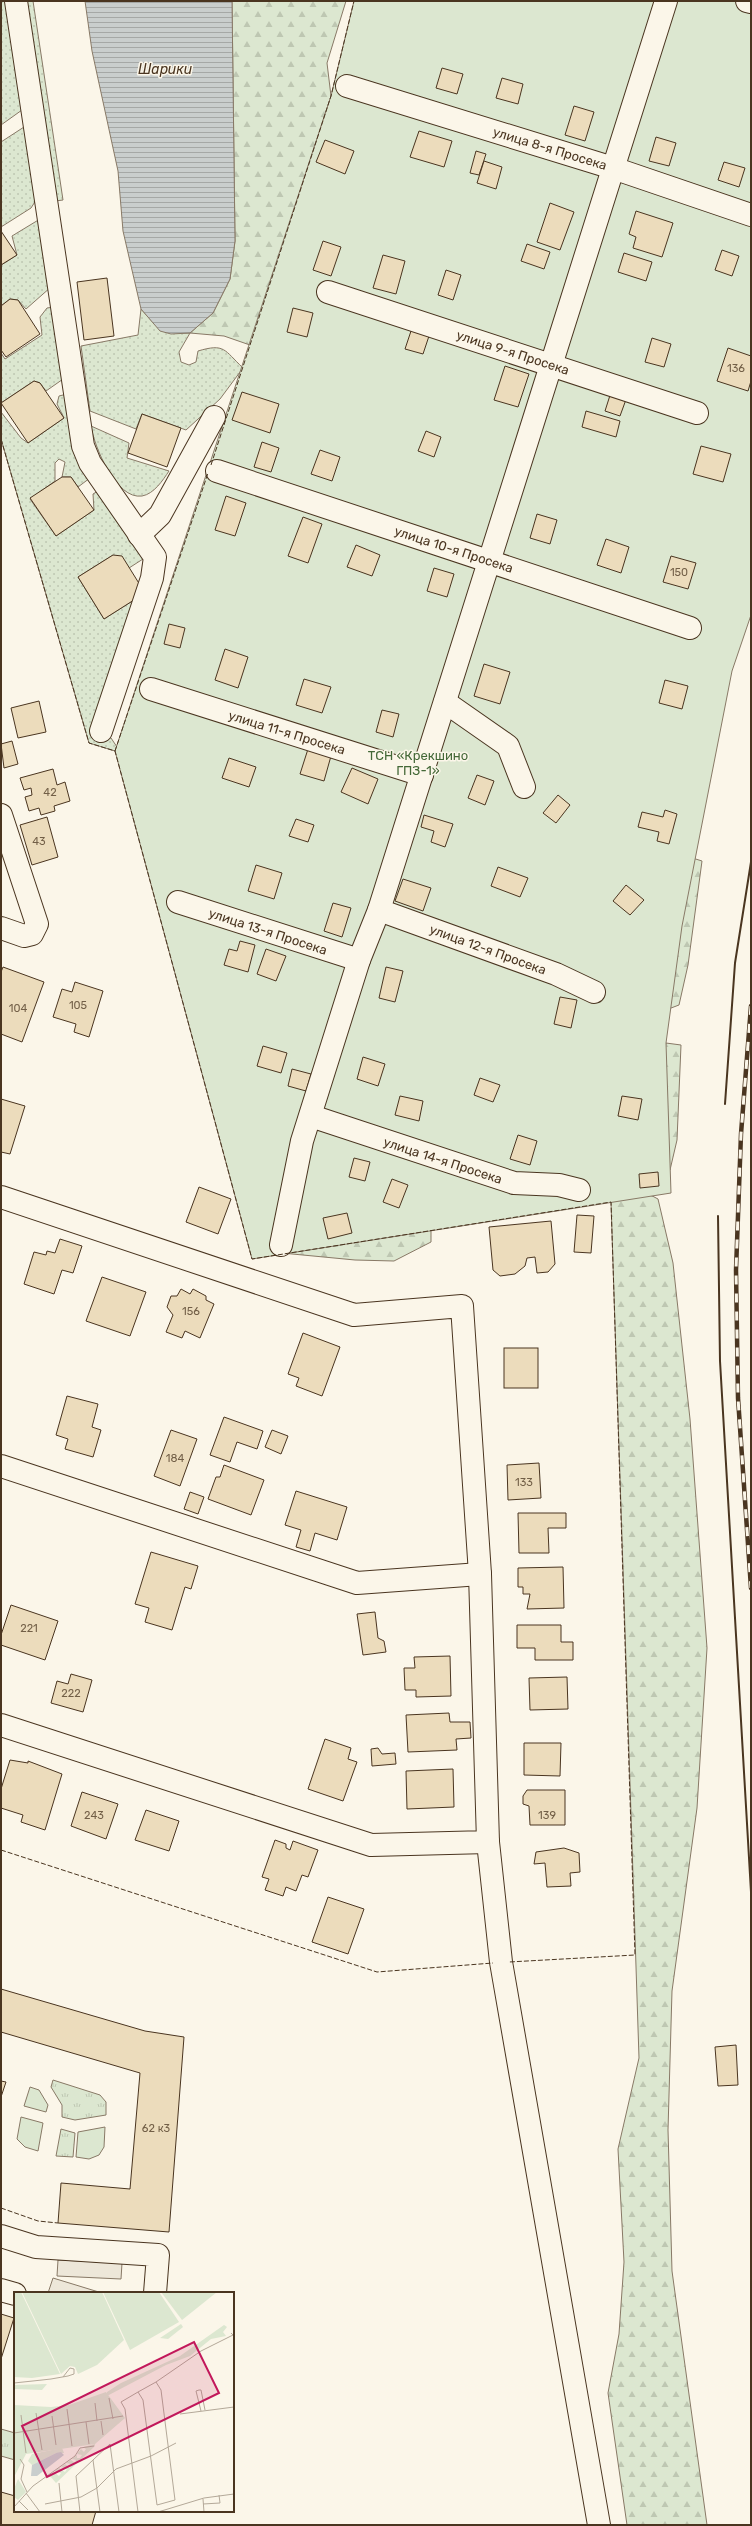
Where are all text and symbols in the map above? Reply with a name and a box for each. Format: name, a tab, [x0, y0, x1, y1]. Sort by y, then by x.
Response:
water label: Шарики	[138, 61, 193, 78]
street label: улица 8-я Просека	[491, 124, 609, 173]
street label: улица 9-я Просека	[455, 327, 571, 378]
house number: 136	[727, 362, 745, 375]
street label: улица 10-я Просека	[393, 523, 515, 576]
house number: 150	[670, 566, 688, 579]
street label: улица 11-я Просека	[227, 708, 347, 757]
park label: ТСН «Крекшино ГПЗ-1»	[368, 748, 468, 778]
house number: 42	[43, 786, 57, 799]
house number: 43	[32, 835, 46, 848]
street label: улица 13-я Просека	[207, 905, 329, 958]
street label: улица 12-я Просека	[427, 921, 548, 978]
house number: 105	[69, 999, 88, 1012]
house number: 104	[9, 1002, 27, 1015]
street label: улица 14-я Просека	[382, 1134, 504, 1187]
house number: 156	[182, 1305, 200, 1318]
house number: 184	[166, 1452, 184, 1465]
house number: 133	[515, 1476, 533, 1489]
house number: 221	[20, 1622, 38, 1635]
house number: 222	[61, 1687, 81, 1700]
house number: 243	[84, 1809, 104, 1822]
house number: 139	[538, 1809, 556, 1822]
house number: 62 к3	[142, 2122, 171, 2135]
inset map	[14, 2292, 234, 2512]

